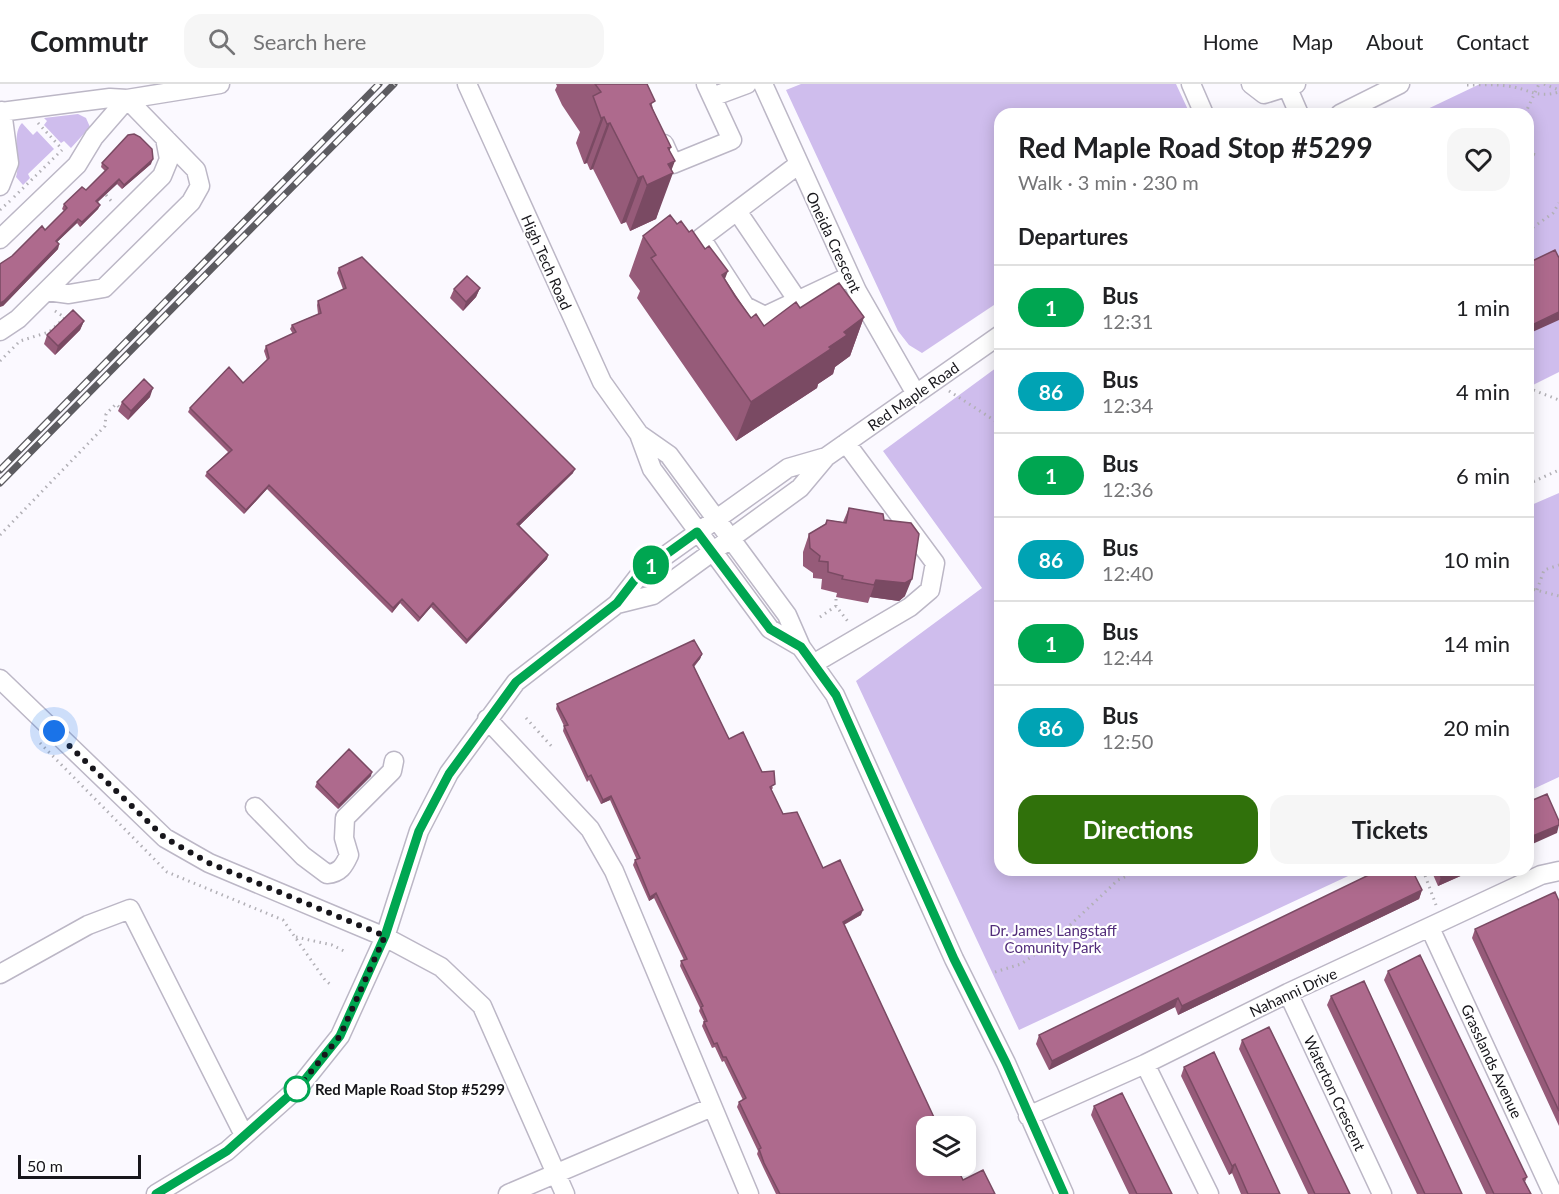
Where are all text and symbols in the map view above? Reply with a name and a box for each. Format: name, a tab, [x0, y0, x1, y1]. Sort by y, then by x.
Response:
search box	[184, 14, 604, 68]
text: Commutr	[30, 24, 148, 58]
icon: search	[205, 25, 238, 58]
text: Search here	[253, 28, 366, 55]
text: Home	[1203, 29, 1259, 54]
text: Map	[1292, 29, 1333, 54]
text: About	[1366, 29, 1423, 54]
text: Contact	[1456, 29, 1529, 54]
button: heart	[1447, 128, 1510, 191]
text: Red Maple Road Stop #5299	[1018, 130, 1373, 164]
text: Walk · 3 min · 230 m	[1018, 170, 1199, 194]
street label: Oneida Crescent	[803, 189, 866, 296]
street label: High Tech Road	[518, 212, 576, 312]
text: Departures	[1018, 223, 1128, 250]
text: Bus	[1102, 282, 1138, 309]
text: 1 min	[1456, 294, 1510, 321]
text: 1	[1045, 295, 1057, 320]
text: 12:31	[1102, 309, 1153, 333]
street label: Red Maple Road	[864, 358, 962, 434]
text: Bus	[1102, 366, 1138, 393]
text: 4 min	[1456, 378, 1510, 405]
text: 86	[1039, 379, 1063, 404]
text: 12:34	[1102, 393, 1153, 417]
text: Bus	[1102, 450, 1138, 477]
text: 6 min	[1456, 462, 1510, 489]
text: 1	[1045, 463, 1057, 488]
text: 12:36	[1102, 477, 1153, 501]
text: Bus	[1102, 534, 1138, 561]
line badge: 1	[632, 546, 670, 584]
text: 10 min	[1443, 546, 1510, 573]
text: 86	[1039, 547, 1063, 572]
text: 1	[645, 553, 657, 578]
text: 12:40	[1102, 561, 1153, 585]
text: Bus	[1102, 618, 1138, 645]
text: 14 min	[1443, 630, 1510, 657]
text: 1	[1045, 631, 1057, 656]
text: 12:44	[1102, 645, 1153, 669]
text: Bus	[1102, 702, 1138, 729]
text: 20 min	[1443, 714, 1510, 741]
text: 86	[1039, 715, 1063, 740]
your location	[39, 716, 69, 746]
text: 12:50	[1102, 729, 1153, 753]
button: Directions	[1018, 795, 1258, 864]
button: Tickets	[1270, 795, 1510, 864]
park label: Dr. James Langstaff Comunity Park	[989, 921, 1117, 956]
street label: Nahanni Drive	[1246, 964, 1340, 1020]
street label: Grasslands Avenue	[1458, 1001, 1526, 1121]
street label: Waterton Crescent	[1300, 1033, 1370, 1154]
marker: Red Maple Road Stop #5299	[284, 1076, 310, 1102]
place label: Red Maple Road Stop #5299	[315, 1080, 505, 1098]
map controls	[916, 1116, 976, 1176]
button: layers	[916, 1116, 976, 1176]
scale bar	[18, 1152, 141, 1180]
text: 50 m	[27, 1156, 63, 1175]

